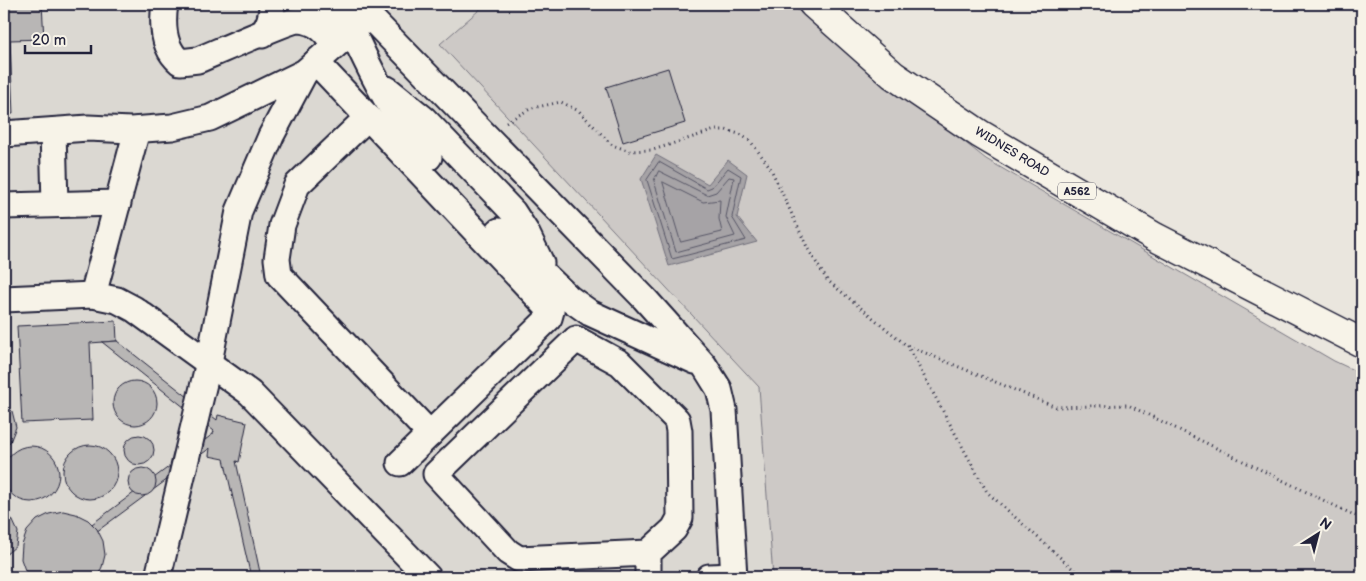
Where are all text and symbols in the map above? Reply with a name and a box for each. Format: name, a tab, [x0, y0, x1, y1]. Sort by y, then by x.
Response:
scale bar	[25, 22, 91, 54]
text: 20 m	[32, 31, 66, 50]
street label: WIDNES ROAD	[972, 124, 1052, 180]
road number: A562	[1058, 182, 1096, 200]
north arrow	[1294, 508, 1344, 558]
text: N	[1316, 514, 1335, 534]

